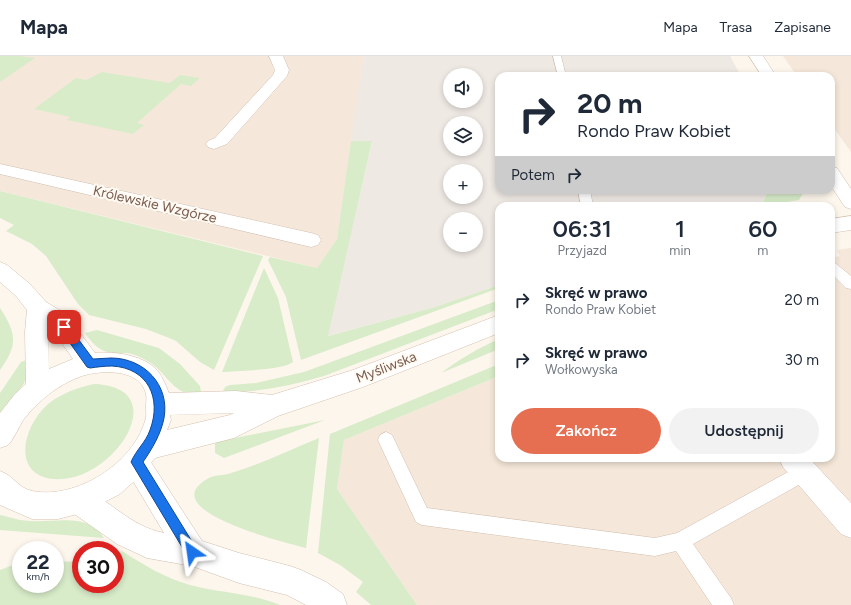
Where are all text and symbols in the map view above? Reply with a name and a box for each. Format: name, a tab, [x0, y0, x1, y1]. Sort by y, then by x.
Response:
text: Mapa	[20, 16, 68, 39]
text: Mapa	[663, 19, 698, 36]
text: Trasa	[720, 19, 752, 36]
text: Zapisane	[774, 19, 831, 36]
map controls	[443, 68, 483, 252]
button: sound	[443, 68, 483, 108]
text: 20 m	[577, 86, 642, 120]
icon: right	[511, 88, 563, 140]
button: layers	[443, 116, 483, 156]
text: Rondo Praw Kobiet	[577, 120, 731, 142]
button: +	[443, 164, 483, 204]
icon: right	[563, 164, 585, 186]
text: Potem	[511, 166, 555, 184]
street label: Królewskie Wzgórze	[91, 182, 219, 227]
button: −	[443, 212, 483, 252]
text: 06:31	[553, 214, 612, 243]
text: 1	[675, 214, 685, 243]
text: 60	[748, 214, 777, 243]
text: Przyjazd	[558, 243, 607, 258]
text: min	[669, 243, 691, 258]
text: m	[757, 243, 768, 258]
text: Skręć w prawo	[545, 284, 648, 302]
icon: right	[511, 289, 533, 311]
text: 20 m	[785, 291, 819, 309]
text: Rondo Praw Kobiet	[545, 302, 656, 317]
pin	[47, 310, 81, 344]
icon: arrive	[53, 316, 75, 338]
text: Skręć w prawo	[545, 344, 648, 362]
street label: Myśliwska	[354, 348, 419, 387]
icon: right	[511, 349, 533, 371]
text: 30 m	[785, 351, 819, 369]
text: Wołkowyska	[545, 362, 618, 377]
button: Zakończ	[511, 408, 661, 454]
button: Udostępnij	[669, 408, 819, 454]
position arrow	[171, 531, 213, 573]
speed limit sign: 30	[72, 541, 124, 593]
text: 22	[26, 550, 50, 574]
text: km/h	[27, 570, 49, 583]

